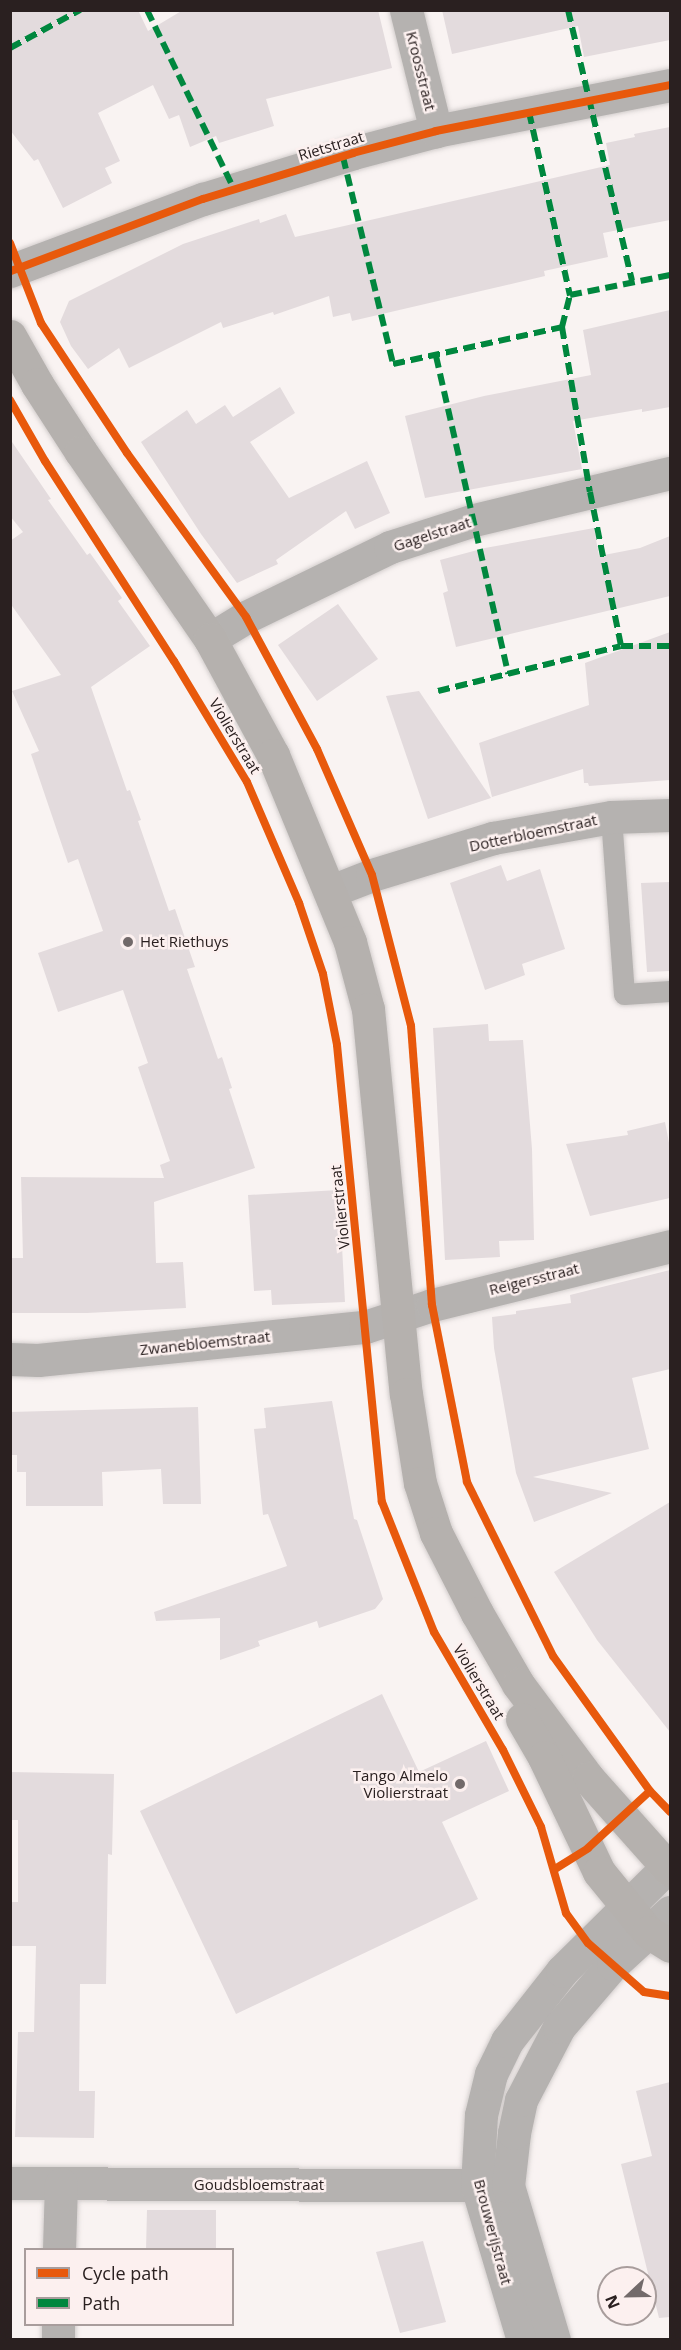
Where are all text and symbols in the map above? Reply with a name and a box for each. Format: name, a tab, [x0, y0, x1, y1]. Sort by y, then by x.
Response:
street label: Kroosstraat	[402, 29, 440, 113]
street label: Rietstraat	[296, 128, 366, 164]
street label: Gagelstraat	[391, 513, 473, 555]
street label: Violierstraat	[206, 695, 264, 777]
street label: Dotterbloemstraat	[468, 811, 598, 855]
place label: Het Riethuys	[140, 933, 229, 951]
marker: Het Riethuys	[121, 935, 135, 949]
street label: Violierstraat	[327, 1164, 353, 1250]
street label: Reigersstraat	[487, 1259, 581, 1299]
street label: Zwanebloemstraat	[139, 1327, 271, 1359]
street label: Violierstraat	[450, 1641, 508, 1723]
place label: Tango Almelo Violierstraat	[353, 1766, 448, 1801]
marker: Tango Almelo Violierstraat	[453, 1777, 467, 1791]
street label: Goudsbloemstraat	[194, 2176, 324, 2194]
street label: Brouwerijstraat	[470, 2177, 516, 2287]
legend	[24, 2248, 234, 2326]
text: Cycle path	[82, 2261, 169, 2285]
north arrow	[597, 2266, 657, 2326]
text: Path	[82, 2291, 120, 2315]
text: N	[600, 2292, 625, 2312]

